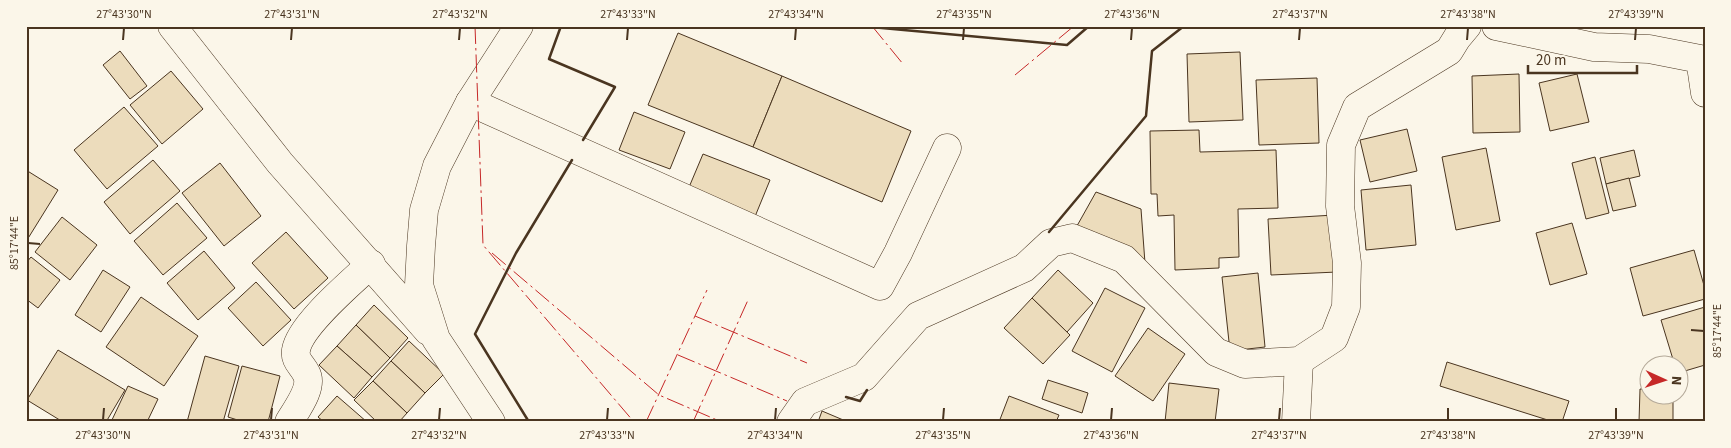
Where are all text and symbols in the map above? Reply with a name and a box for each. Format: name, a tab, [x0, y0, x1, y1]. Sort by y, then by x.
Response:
text: 27°43'30"N	[96, 6, 152, 23]
text: 27°43'31"N	[264, 6, 320, 23]
text: 27°43'32"N	[432, 6, 488, 23]
text: 27°43'33"N	[600, 6, 656, 23]
text: 27°43'34"N	[768, 6, 824, 23]
text: 27°43'35"N	[936, 6, 992, 23]
text: 27°43'36"N	[1104, 6, 1160, 23]
text: 27°43'37"N	[1272, 6, 1328, 23]
text: 27°43'38"N	[1440, 6, 1496, 23]
text: 27°43'39"N	[1608, 6, 1664, 23]
scale bar	[1528, 42, 1637, 74]
text: 20 m	[1536, 50, 1566, 71]
text: 85°17'44"E	[6, 216, 23, 270]
text: 85°17'44"E	[1709, 304, 1726, 358]
north arrow	[1638, 356, 1688, 406]
text: N	[1666, 375, 1686, 386]
text: 27°43'30"N	[75, 427, 131, 444]
text: 27°43'31"N	[243, 427, 299, 444]
text: 27°43'32"N	[411, 427, 467, 444]
text: 27°43'33"N	[579, 427, 635, 444]
text: 27°43'34"N	[747, 427, 803, 444]
text: 27°43'35"N	[915, 427, 971, 444]
text: 27°43'36"N	[1083, 427, 1139, 444]
text: 27°43'37"N	[1251, 427, 1307, 444]
text: 27°43'38"N	[1420, 427, 1476, 444]
text: 27°43'39"N	[1588, 427, 1644, 444]

